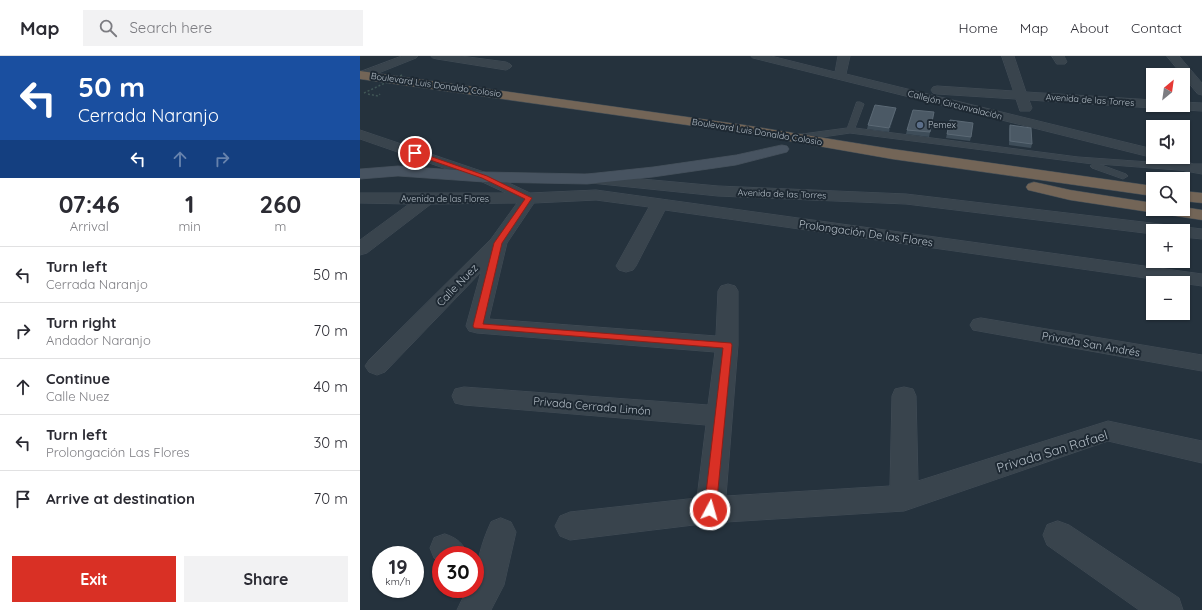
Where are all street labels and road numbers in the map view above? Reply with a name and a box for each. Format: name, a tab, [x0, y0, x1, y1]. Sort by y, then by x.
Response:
street label: Boulevard Luis Donaldo Colosio	[370, 70, 502, 99]
street label: Callejón Circunvalación	[907, 87, 1003, 122]
street label: Avenida de las Torres	[1045, 91, 1135, 108]
street label: Boulevard Luis Donaldo Colosio	[691, 116, 823, 147]
street label: Avenida de las Torres	[737, 186, 827, 201]
street label: Avenida de las Flores	[401, 193, 489, 204]
street label: Prolongación De las Flores	[798, 217, 934, 249]
street label: Calle Nuez	[433, 261, 481, 309]
street label: Privada San Andrés	[1041, 328, 1141, 360]
street label: Privada Cerrada Limón	[533, 394, 651, 418]
street label: Privada San Rafael	[995, 426, 1109, 476]

